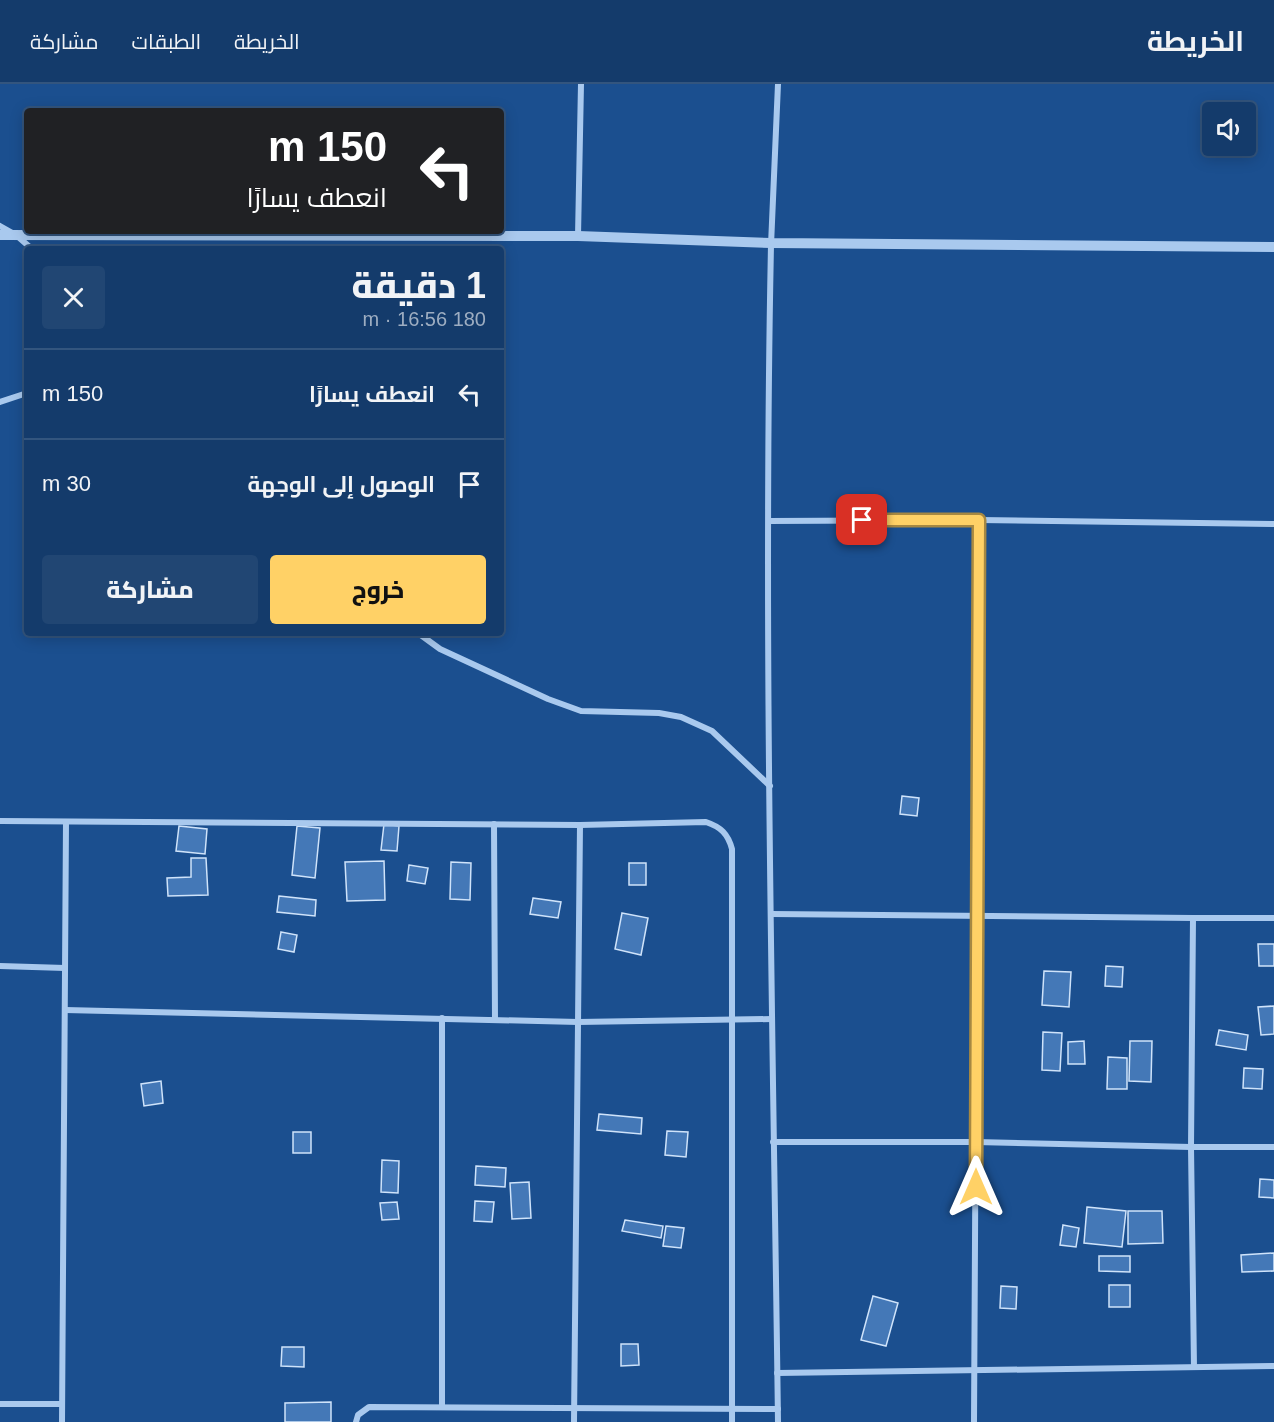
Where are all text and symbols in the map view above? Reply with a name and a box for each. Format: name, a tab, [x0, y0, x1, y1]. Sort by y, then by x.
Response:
text: الخريطة	[1147, 26, 1244, 57]
text: مشاركة	[30, 30, 99, 53]
text: الطبقات	[132, 30, 201, 53]
text: الخريطة	[234, 30, 300, 53]
map controls	[1202, 102, 1256, 156]
button: sound	[1202, 102, 1256, 156]
text: 150 m	[268, 123, 387, 170]
icon: left	[408, 132, 486, 210]
text: انعطف يسارًا	[246, 183, 387, 213]
text: 1 دقيقة	[351, 265, 486, 306]
button: close	[42, 266, 105, 329]
text: 180 m · 16:56	[363, 308, 486, 330]
icon: left	[453, 378, 486, 411]
text: 150 m	[42, 381, 103, 406]
text: انعطف يسارًا	[309, 382, 435, 407]
icon: arrive	[453, 468, 486, 501]
text: 30 m	[42, 471, 91, 496]
text: الوصول إلى الوجهة	[248, 472, 435, 497]
pin	[836, 494, 887, 545]
icon: arrive	[845, 503, 878, 536]
button: مشاركة	[42, 555, 258, 624]
button: خروج	[270, 555, 486, 624]
position arrow	[944, 1155, 1008, 1219]

